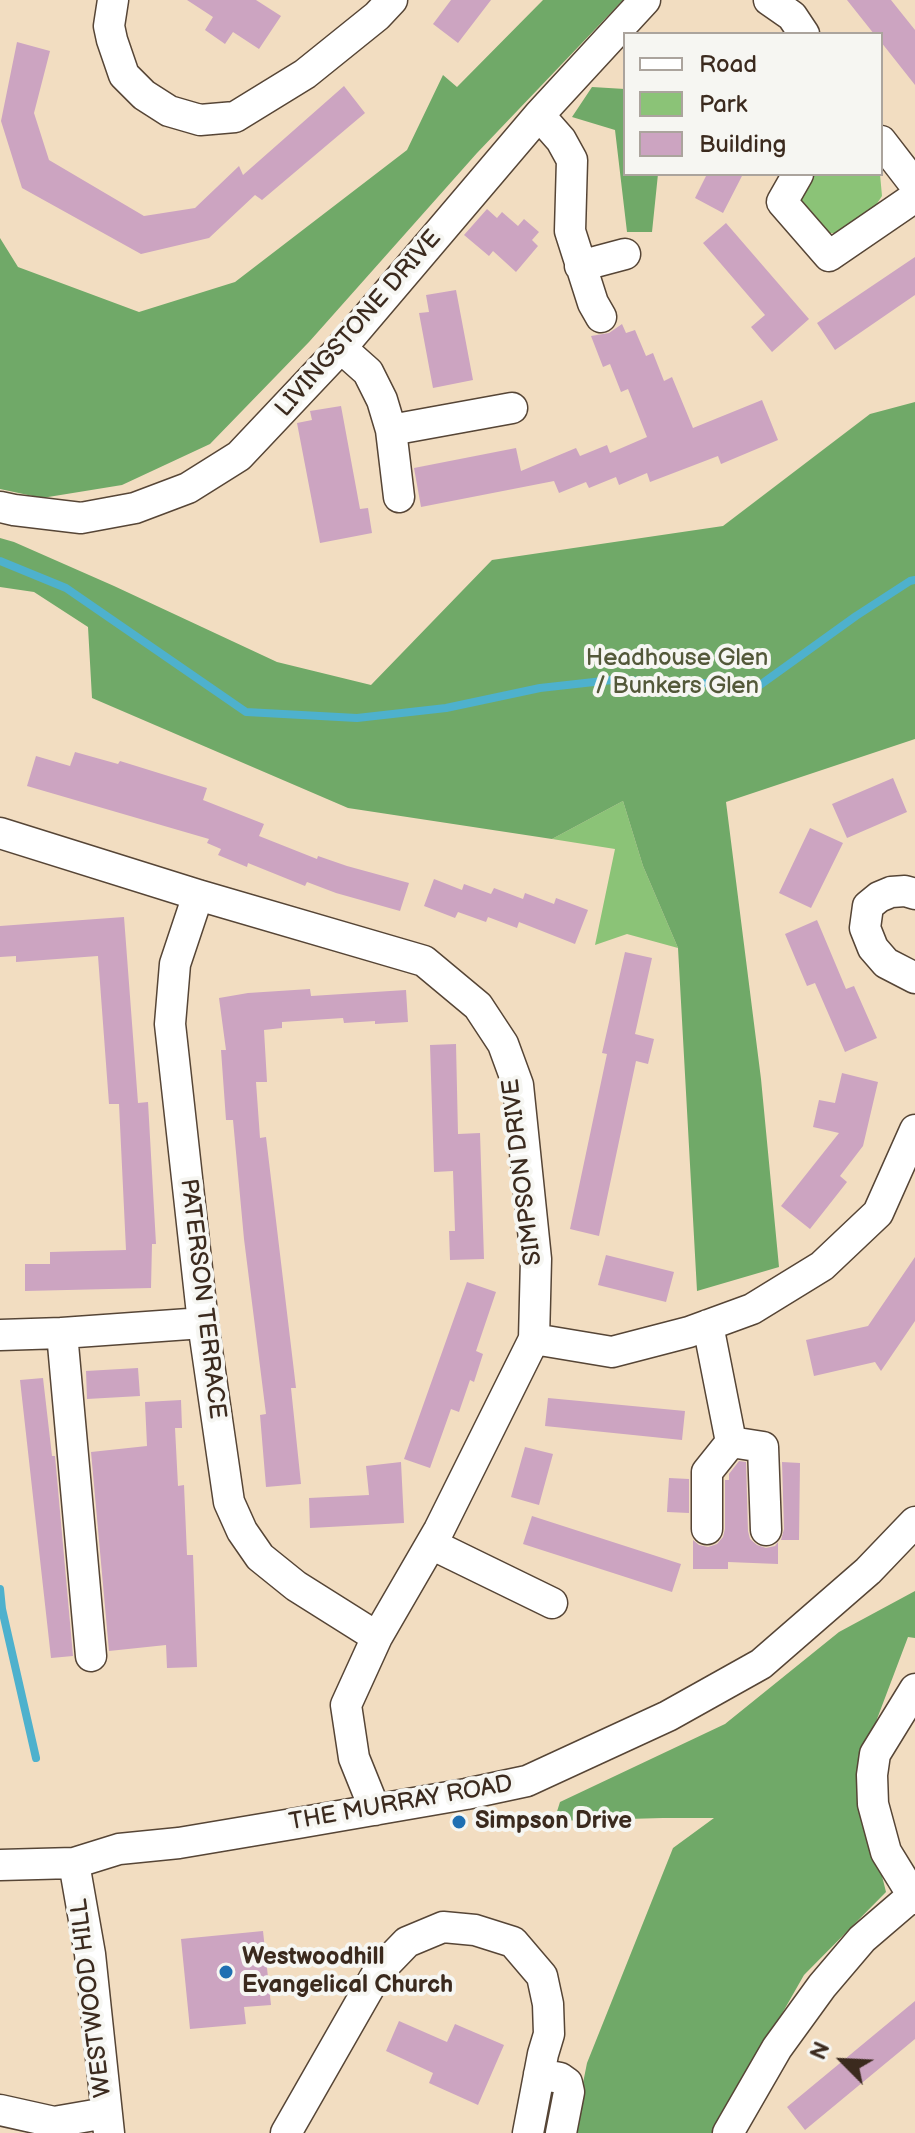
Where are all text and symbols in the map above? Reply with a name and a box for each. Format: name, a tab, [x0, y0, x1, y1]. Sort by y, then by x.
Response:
legend	[623, 32, 883, 176]
text: Road	[699, 50, 757, 79]
text: Park	[699, 90, 747, 119]
text: Building	[699, 130, 786, 159]
street label: LIVINGSTONE DRIVE	[270, 225, 448, 423]
park label: Headhouse Glen / Bunkers Glen	[586, 645, 768, 701]
street label: SIMPSON DRIVE	[497, 1077, 549, 1267]
street label: PATERSON TERRACE	[173, 1177, 231, 1421]
street label: THE MURRAY ROAD	[287, 1770, 515, 1838]
place label: Simpson Drive	[475, 1808, 632, 1836]
marker: Simpson Drive	[450, 1813, 468, 1831]
street label: WESTWOOD HILL	[66, 1897, 118, 2099]
place label: Westwoodhill Evangelical Church	[242, 1944, 453, 2000]
marker: Westwoodhill Evangelical Church	[217, 1963, 235, 1981]
north arrow	[803, 2021, 883, 2101]
text: N	[805, 2038, 836, 2064]

